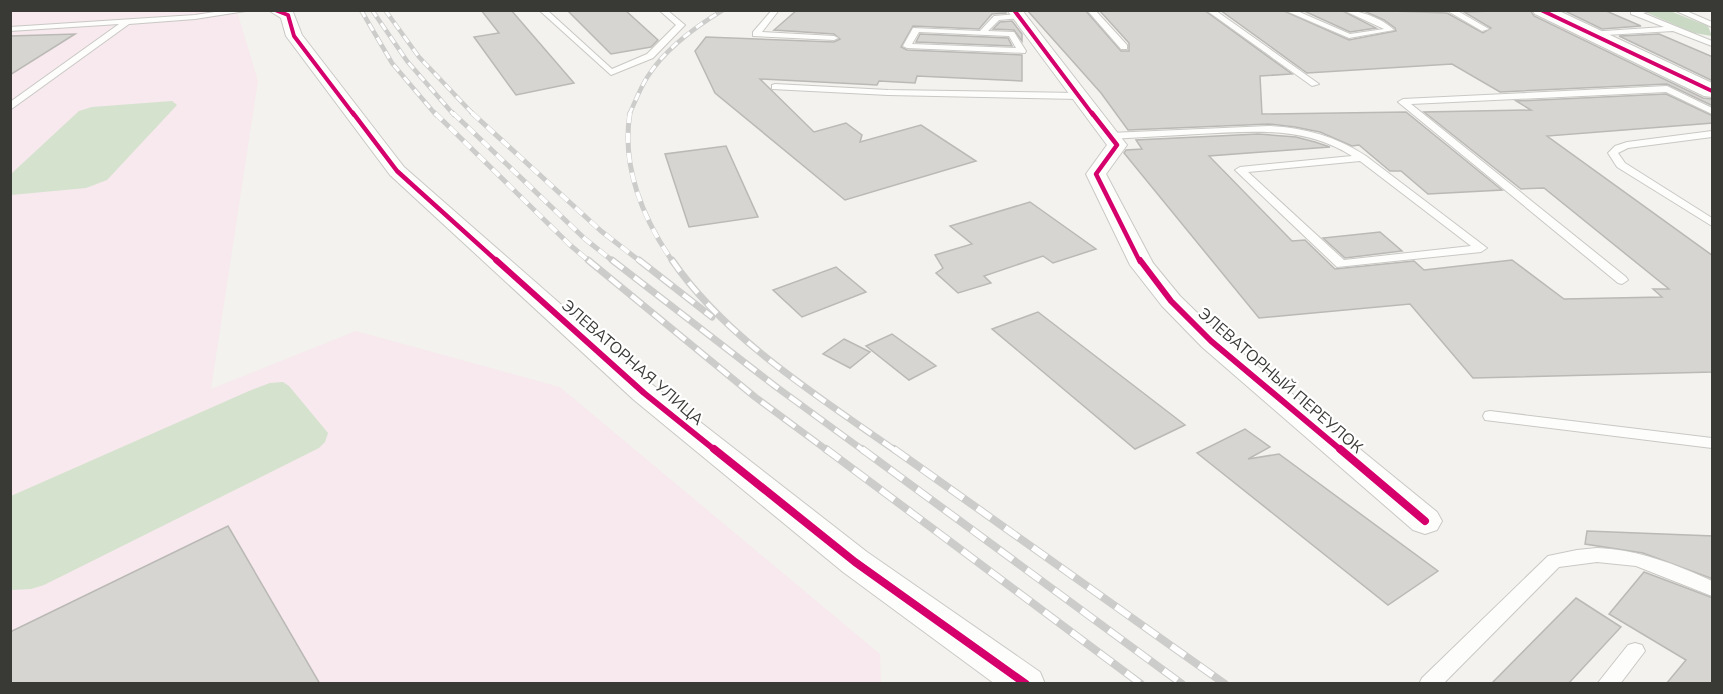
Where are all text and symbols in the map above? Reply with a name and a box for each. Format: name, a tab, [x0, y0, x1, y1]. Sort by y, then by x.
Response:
street label: ЭЛЕВАТОРНАЯ УЛИЦА	[557, 295, 708, 431]
street label: ЭЛЕВАТОРНЫЙ ПЕРЕУЛОК	[1193, 303, 1368, 459]

